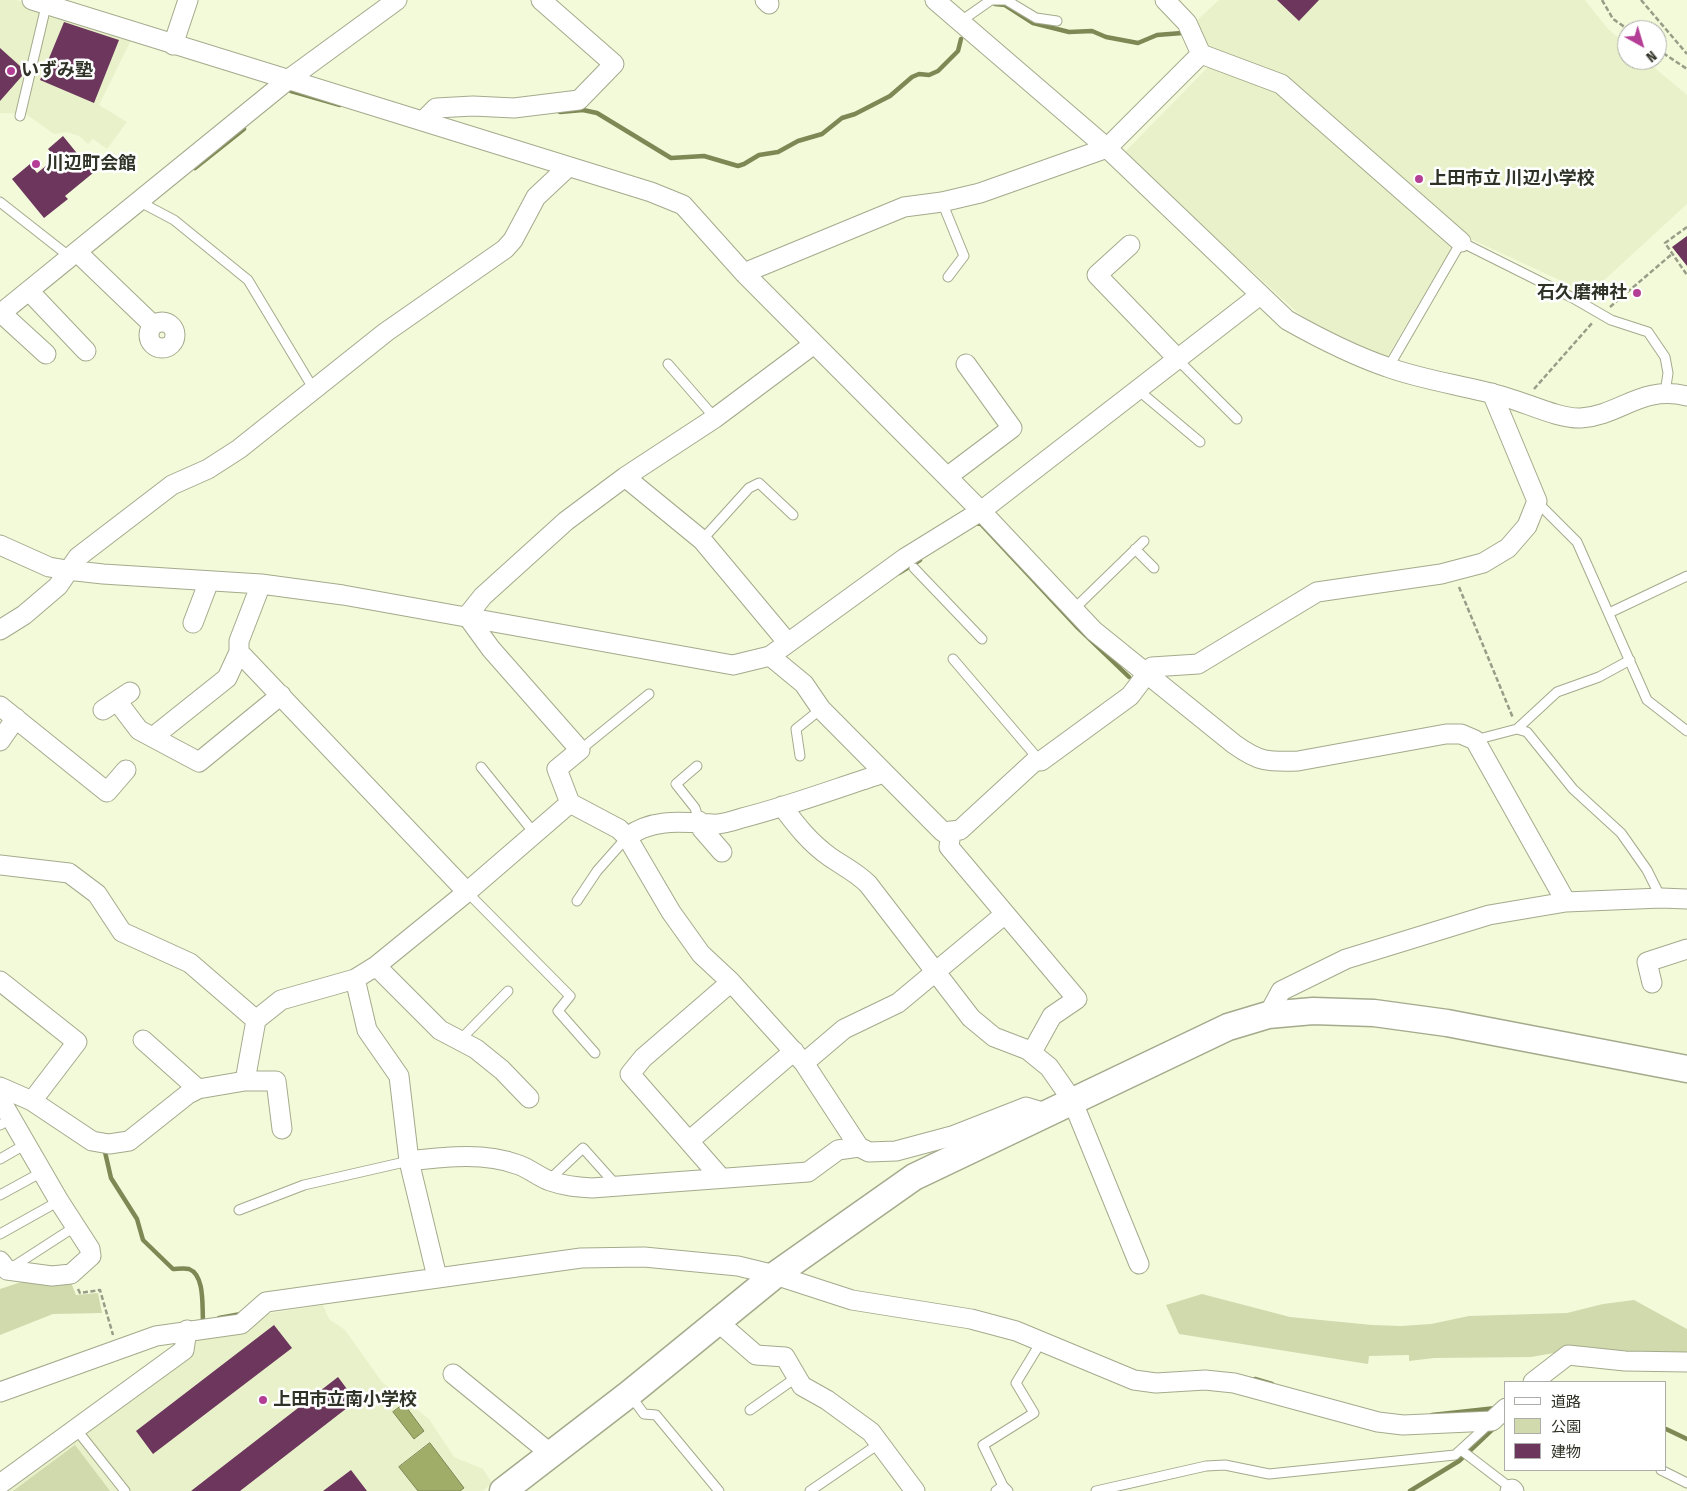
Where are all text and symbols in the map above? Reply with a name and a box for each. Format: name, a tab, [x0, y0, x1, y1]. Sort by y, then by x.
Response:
north arrow	[1617, 20, 1667, 70]
text: N	[1643, 47, 1660, 66]
place label: いずみ塾	[21, 60, 93, 82]
marker: いずみ塾	[5, 65, 17, 77]
place label: 川辺町会館	[46, 153, 136, 175]
marker: 川辺町会館	[30, 158, 42, 170]
place label: 上田市立 川辺小学校	[1429, 168, 1595, 190]
marker: 上田市立 川辺小学校	[1413, 173, 1425, 185]
place label: 石久磨神社	[1537, 282, 1627, 304]
marker: 石久磨神社	[1631, 287, 1643, 299]
legend	[1504, 1381, 1667, 1471]
place label: 上田市立南小学校	[273, 1389, 417, 1411]
text: 道路	[1551, 1393, 1581, 1411]
marker: 上田市立南小学校	[257, 1394, 269, 1406]
text: 公園	[1551, 1418, 1581, 1436]
text: 建物	[1551, 1443, 1581, 1461]

